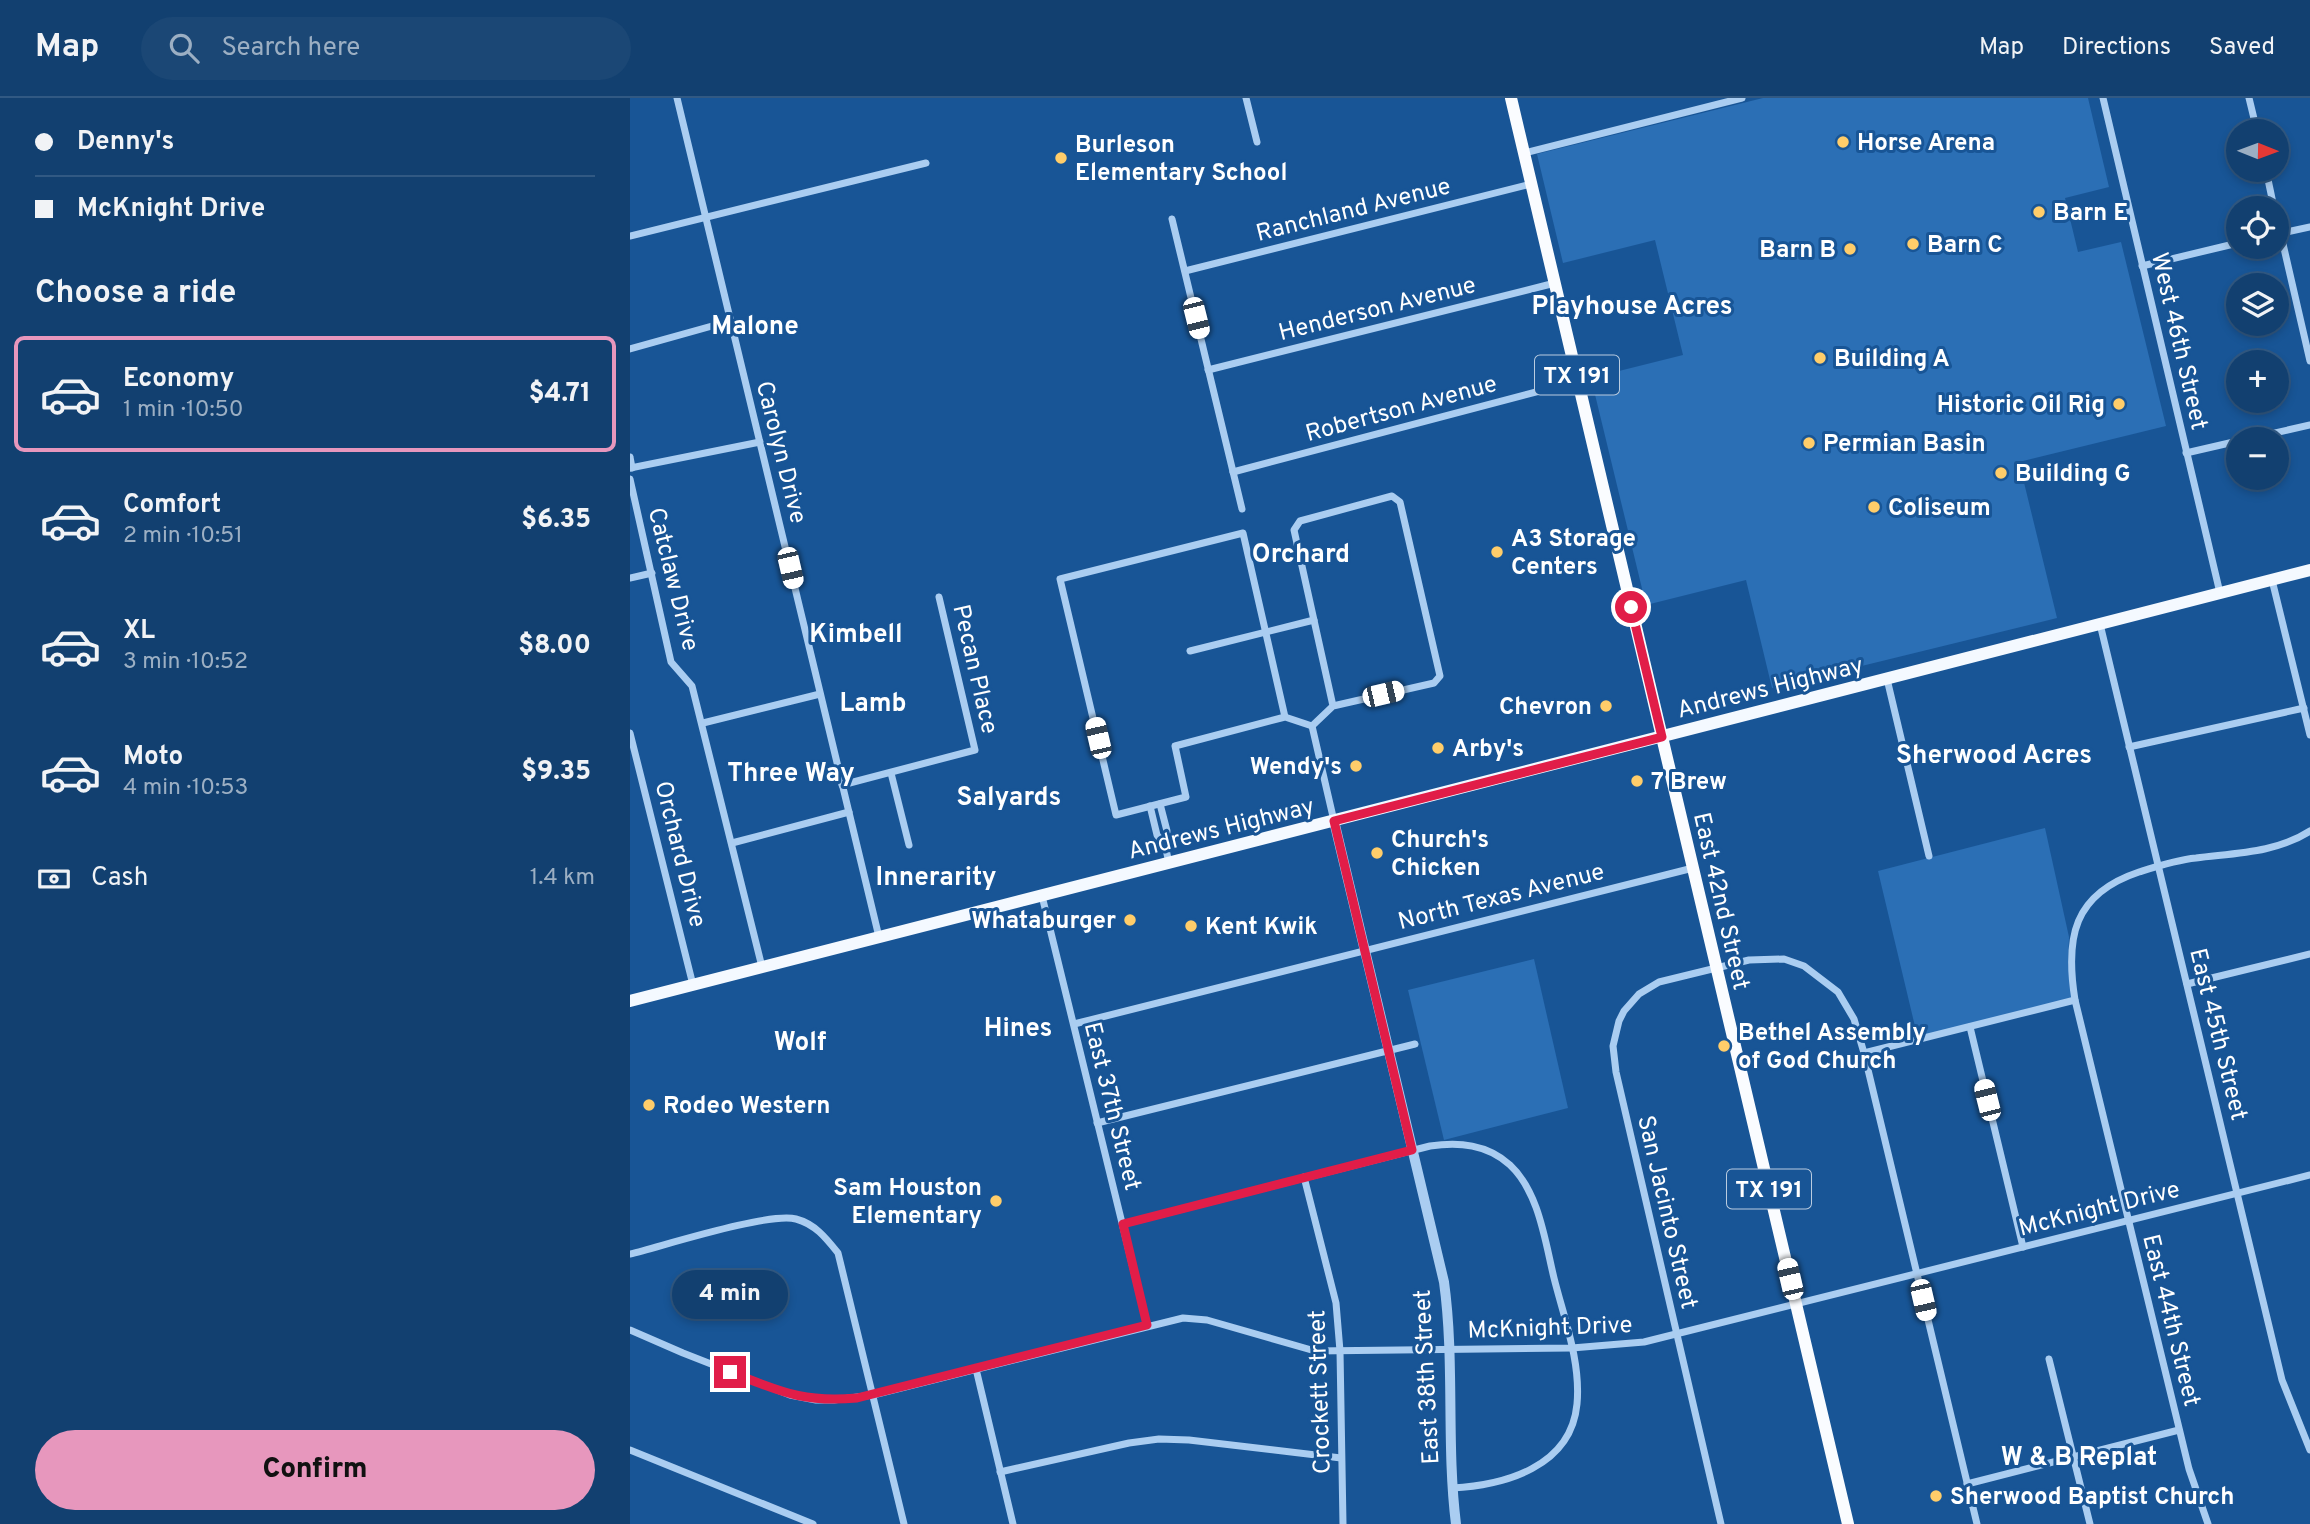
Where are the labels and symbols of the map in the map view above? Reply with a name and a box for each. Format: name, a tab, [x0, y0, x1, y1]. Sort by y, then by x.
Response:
north arrow	[2226, 119, 2289, 182]
place label: Horse Arena	[1857, 129, 1995, 159]
place label: Burleson Elementary School	[1075, 131, 1287, 189]
marker: Horse Arena	[1835, 134, 1851, 150]
marker: Burleson Elementary School	[1053, 150, 1069, 166]
street label: Ranchland Avenue	[1253, 172, 1454, 250]
place label: Barn E	[2053, 199, 2128, 229]
marker: Barn E	[2031, 204, 2047, 220]
place label: Barn C	[1927, 231, 2002, 261]
place label: Barn B	[1759, 236, 1836, 266]
marker: Barn C	[1905, 236, 1921, 252]
marker: Barn B	[1842, 241, 1858, 257]
street label: West 46th Street	[2143, 250, 2213, 433]
street label: Henderson Avenue	[1276, 271, 1479, 349]
district label: Playhouse Acres	[1532, 291, 1732, 324]
car	[1181, 295, 1212, 341]
district label: Malone	[711, 311, 799, 344]
place label: Building A	[1834, 345, 1950, 375]
marker: Building A	[1812, 350, 1828, 366]
road number: TX 191	[1535, 356, 1619, 394]
street label: Robertson Avenue	[1302, 370, 1501, 450]
street label: Carolyn Drive	[748, 378, 812, 527]
place label: Historic Oil Rig	[1937, 391, 2105, 421]
marker: Historic Oil Rig	[2111, 396, 2127, 412]
place label: Permian Basin	[1823, 430, 1986, 460]
marker: Permian Basin	[1801, 435, 1817, 451]
place label: Building G	[2015, 460, 2131, 490]
marker: Building G	[1993, 465, 2009, 481]
place label: Coliseum	[1888, 494, 1991, 524]
marker: Coliseum	[1866, 499, 1882, 515]
street label: Catclaw Drive	[640, 505, 704, 654]
place label: A3 Storage Centers	[1511, 525, 1636, 583]
district label: Orchard	[1252, 539, 1350, 572]
marker: A3 Storage Centers	[1489, 544, 1505, 560]
car	[776, 545, 805, 591]
route start	[1615, 591, 1647, 623]
street label: Pecan Place	[945, 602, 1004, 737]
district label: Kimbell	[809, 619, 903, 652]
street label: Andrews Highway	[1674, 651, 1867, 727]
car	[1361, 679, 1406, 709]
district label: Lamb	[839, 688, 907, 721]
place label: Chevron	[1499, 693, 1592, 723]
marker: Chevron	[1598, 698, 1614, 714]
car	[1084, 715, 1113, 761]
place label: Arby's	[1452, 735, 1524, 765]
marker: Arby's	[1430, 740, 1446, 756]
district label: Sherwood Acres	[1896, 740, 2092, 773]
place label: Wendy's	[1250, 753, 1342, 783]
district label: Three Way	[727, 758, 855, 791]
marker: Wendy's	[1348, 758, 1364, 774]
place label: 7 Brew	[1651, 768, 1727, 798]
marker: 7 Brew	[1629, 773, 1645, 789]
street label: Orchard Drive	[646, 778, 712, 931]
district label: Salyards	[957, 782, 1061, 815]
street label: Andrews Highway	[1125, 792, 1318, 868]
street label: East 42nd Street	[1685, 810, 1755, 993]
place label: Church's Chicken	[1391, 826, 1489, 884]
marker: Church's Chicken	[1369, 845, 1385, 861]
street label: North Texas Avenue	[1395, 858, 1608, 938]
district label: Innerarity	[875, 862, 997, 895]
place label: Whataburger	[971, 907, 1116, 937]
marker: Whataburger	[1122, 912, 1138, 928]
place label: Kent Kwik	[1205, 913, 1318, 943]
marker: Kent Kwik	[1183, 918, 1199, 934]
street label: East 45th Street	[2181, 945, 2253, 1124]
district label: Hines	[984, 1013, 1052, 1046]
street label: East 37th Street	[1076, 1019, 1146, 1194]
place label: Bethel Assembly of God Church	[1738, 1019, 1926, 1077]
district label: Wolf	[774, 1027, 826, 1060]
marker: Bethel Assembly of God Church	[1716, 1038, 1732, 1054]
car	[1972, 1077, 2003, 1123]
place label: Rodeo Western	[663, 1092, 830, 1122]
marker: Rodeo Western	[641, 1097, 657, 1113]
street label: San Jacinto Street	[1629, 1113, 1703, 1312]
road number: TX 191	[1727, 1170, 1811, 1208]
place label: Sam Houston Elementary	[833, 1174, 982, 1232]
street label: McKnight Drive	[2016, 1175, 2183, 1244]
marker: Sam Houston Elementary	[988, 1193, 1004, 1209]
street label: East 44th Street	[2134, 1231, 2206, 1410]
car	[1776, 1256, 1805, 1302]
callout: 4 min	[672, 1270, 788, 1320]
car	[1909, 1277, 1938, 1323]
street label: East 38th Street	[1408, 1289, 1448, 1465]
street label: Crockett Street	[1303, 1309, 1339, 1475]
street label: McKnight Drive	[1467, 1311, 1633, 1347]
route end	[714, 1356, 746, 1388]
district label: W & B Replat	[2001, 1442, 2157, 1475]
place label: Sherwood Baptist Church	[1950, 1483, 2235, 1513]
marker: Sherwood Baptist Church	[1928, 1488, 1944, 1504]

